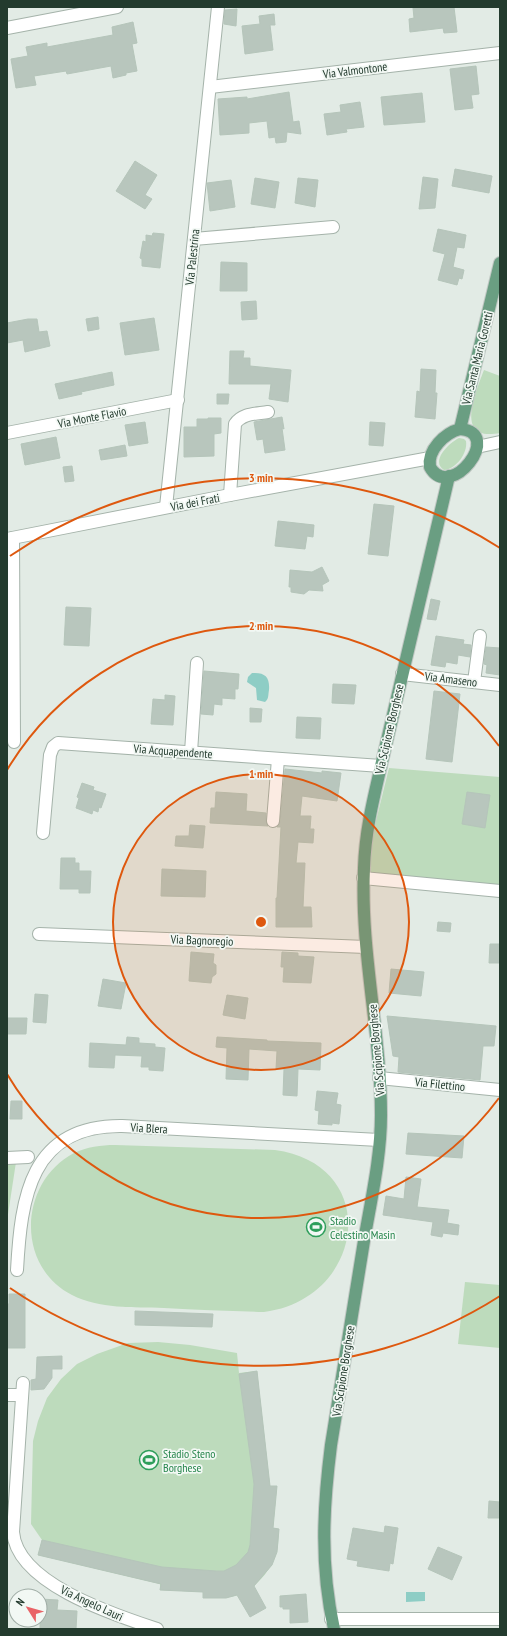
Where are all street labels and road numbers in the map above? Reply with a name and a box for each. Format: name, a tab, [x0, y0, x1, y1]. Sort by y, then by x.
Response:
street label: Via Valmontone	[321, 59, 388, 82]
street label: Via Palestrina	[181, 228, 202, 287]
street label: Via Santa Maria Goretti	[458, 310, 496, 407]
street label: Via Monte Flavio	[56, 403, 127, 431]
street label: Via dei Frati	[168, 490, 221, 514]
street label: Via Amaseno	[423, 668, 478, 690]
street label: Via Scipione Borghese	[371, 683, 407, 776]
street label: Via Acquapendente	[132, 741, 213, 761]
street label: Via Bagnoregio	[169, 931, 234, 949]
street label: Via Scipione Borghese	[365, 1004, 388, 1097]
street label: Via Filettino	[413, 1074, 466, 1094]
street label: Via Blera	[129, 1119, 168, 1136]
street label: Via Scipione Borghese	[328, 1324, 358, 1419]
street label: Via Angelo Lauri	[57, 1582, 126, 1624]

